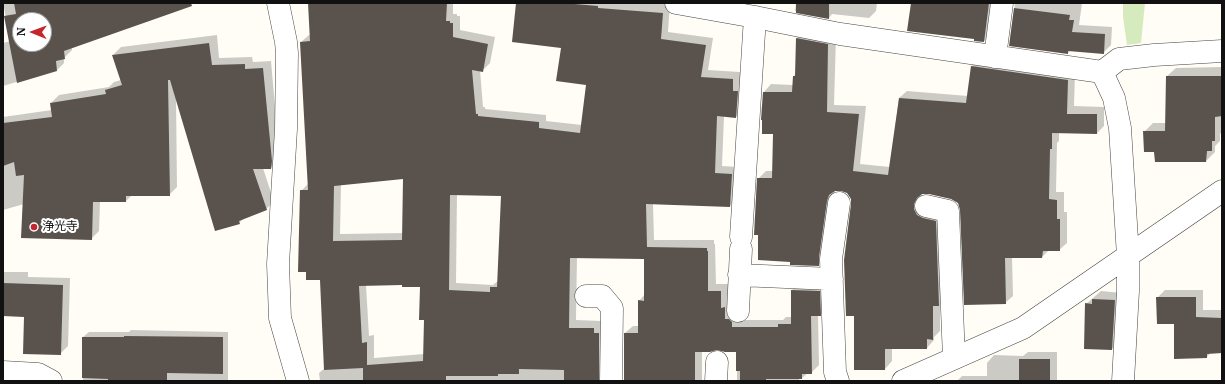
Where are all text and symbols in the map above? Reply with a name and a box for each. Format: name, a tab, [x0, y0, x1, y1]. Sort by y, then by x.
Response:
north arrow	[12, 12, 52, 52]
text: N	[14, 27, 28, 36]
place label: 浄光寺	[42, 220, 78, 234]
marker: 浄光寺	[29, 222, 39, 232]

